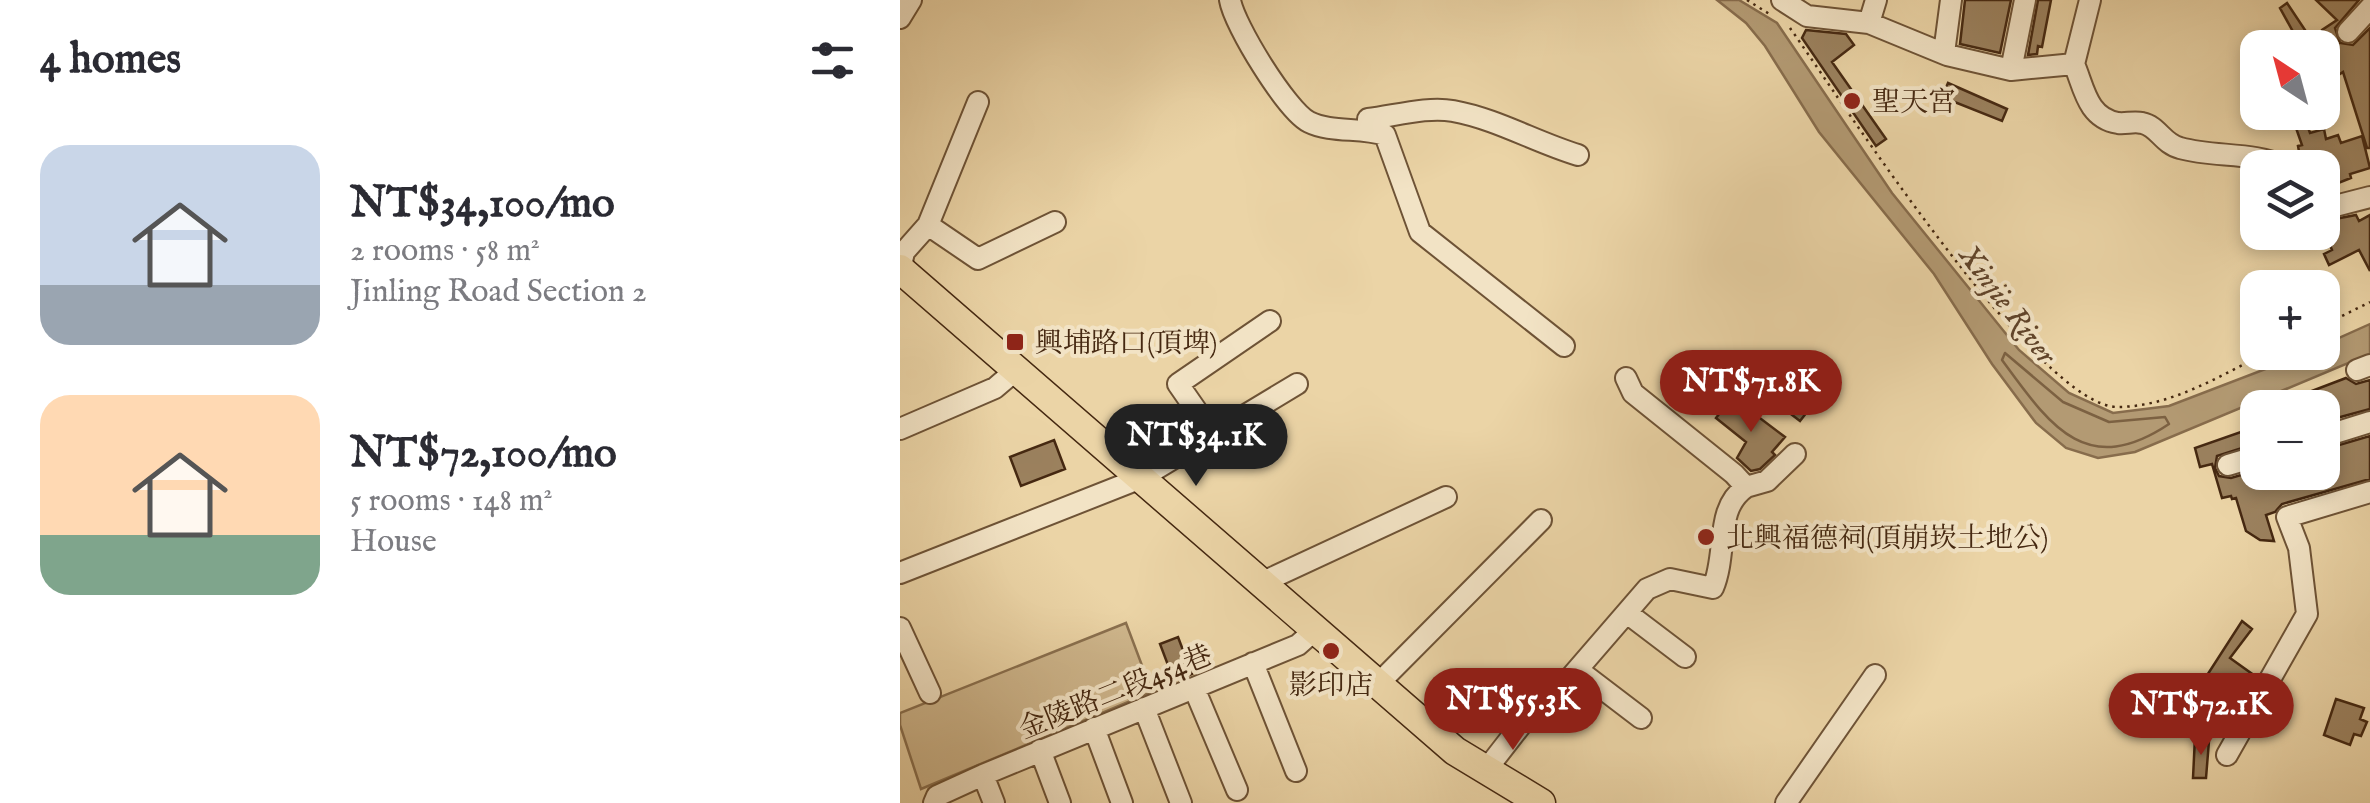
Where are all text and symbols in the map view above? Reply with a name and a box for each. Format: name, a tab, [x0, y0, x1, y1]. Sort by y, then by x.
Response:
north arrow	[2240, 30, 2340, 130]
map controls	[2240, 30, 2340, 490]
icon: filters	[805, 33, 860, 88]
text: 4 homes	[40, 34, 181, 87]
place label: 聖天宮	[1872, 86, 1956, 121]
marker: 聖天宮	[1841, 90, 1863, 112]
button: layers	[2240, 150, 2340, 250]
text: NT$34,100/mo	[350, 178, 615, 231]
icon: home	[120, 185, 240, 305]
text: 2 rooms · 58 m²	[350, 231, 540, 272]
water label: Xinjie River	[1948, 237, 2065, 374]
button: +	[2240, 270, 2340, 370]
text: Jinling Road Section 2	[350, 272, 647, 313]
place label: 興埔路口(頂埤)	[1035, 327, 1217, 362]
marker: 興埔路口(頂埤)	[1004, 331, 1026, 353]
pin: NT$71.8K	[1648, 350, 1854, 435]
text: NT$71.8K	[1682, 362, 1820, 403]
button: −	[2240, 390, 2340, 490]
pin: NT$34.1K	[1093, 404, 1299, 489]
text: NT$34.1K	[1127, 416, 1265, 457]
text: NT$72,100/mo	[350, 428, 617, 481]
icon: home	[120, 435, 240, 555]
text: 5 rooms · 148 m²	[350, 481, 553, 522]
text: House	[350, 522, 437, 563]
place label: 北興福德祠(頂崩崁土地公)	[1726, 522, 2048, 557]
marker: 北興福德祠(頂崩崁土地公)	[1695, 526, 1717, 548]
street label: 金陵路二段454巷	[1014, 639, 1218, 748]
marker: 影印店	[1320, 640, 1342, 662]
pin: NT$55.3K	[1410, 668, 1616, 753]
place label: 影印店	[1289, 669, 1373, 704]
pin: NT$72.1K	[2098, 673, 2304, 758]
text: NT$55.3K	[1446, 680, 1580, 721]
text: NT$72.1K	[2131, 685, 2271, 726]

